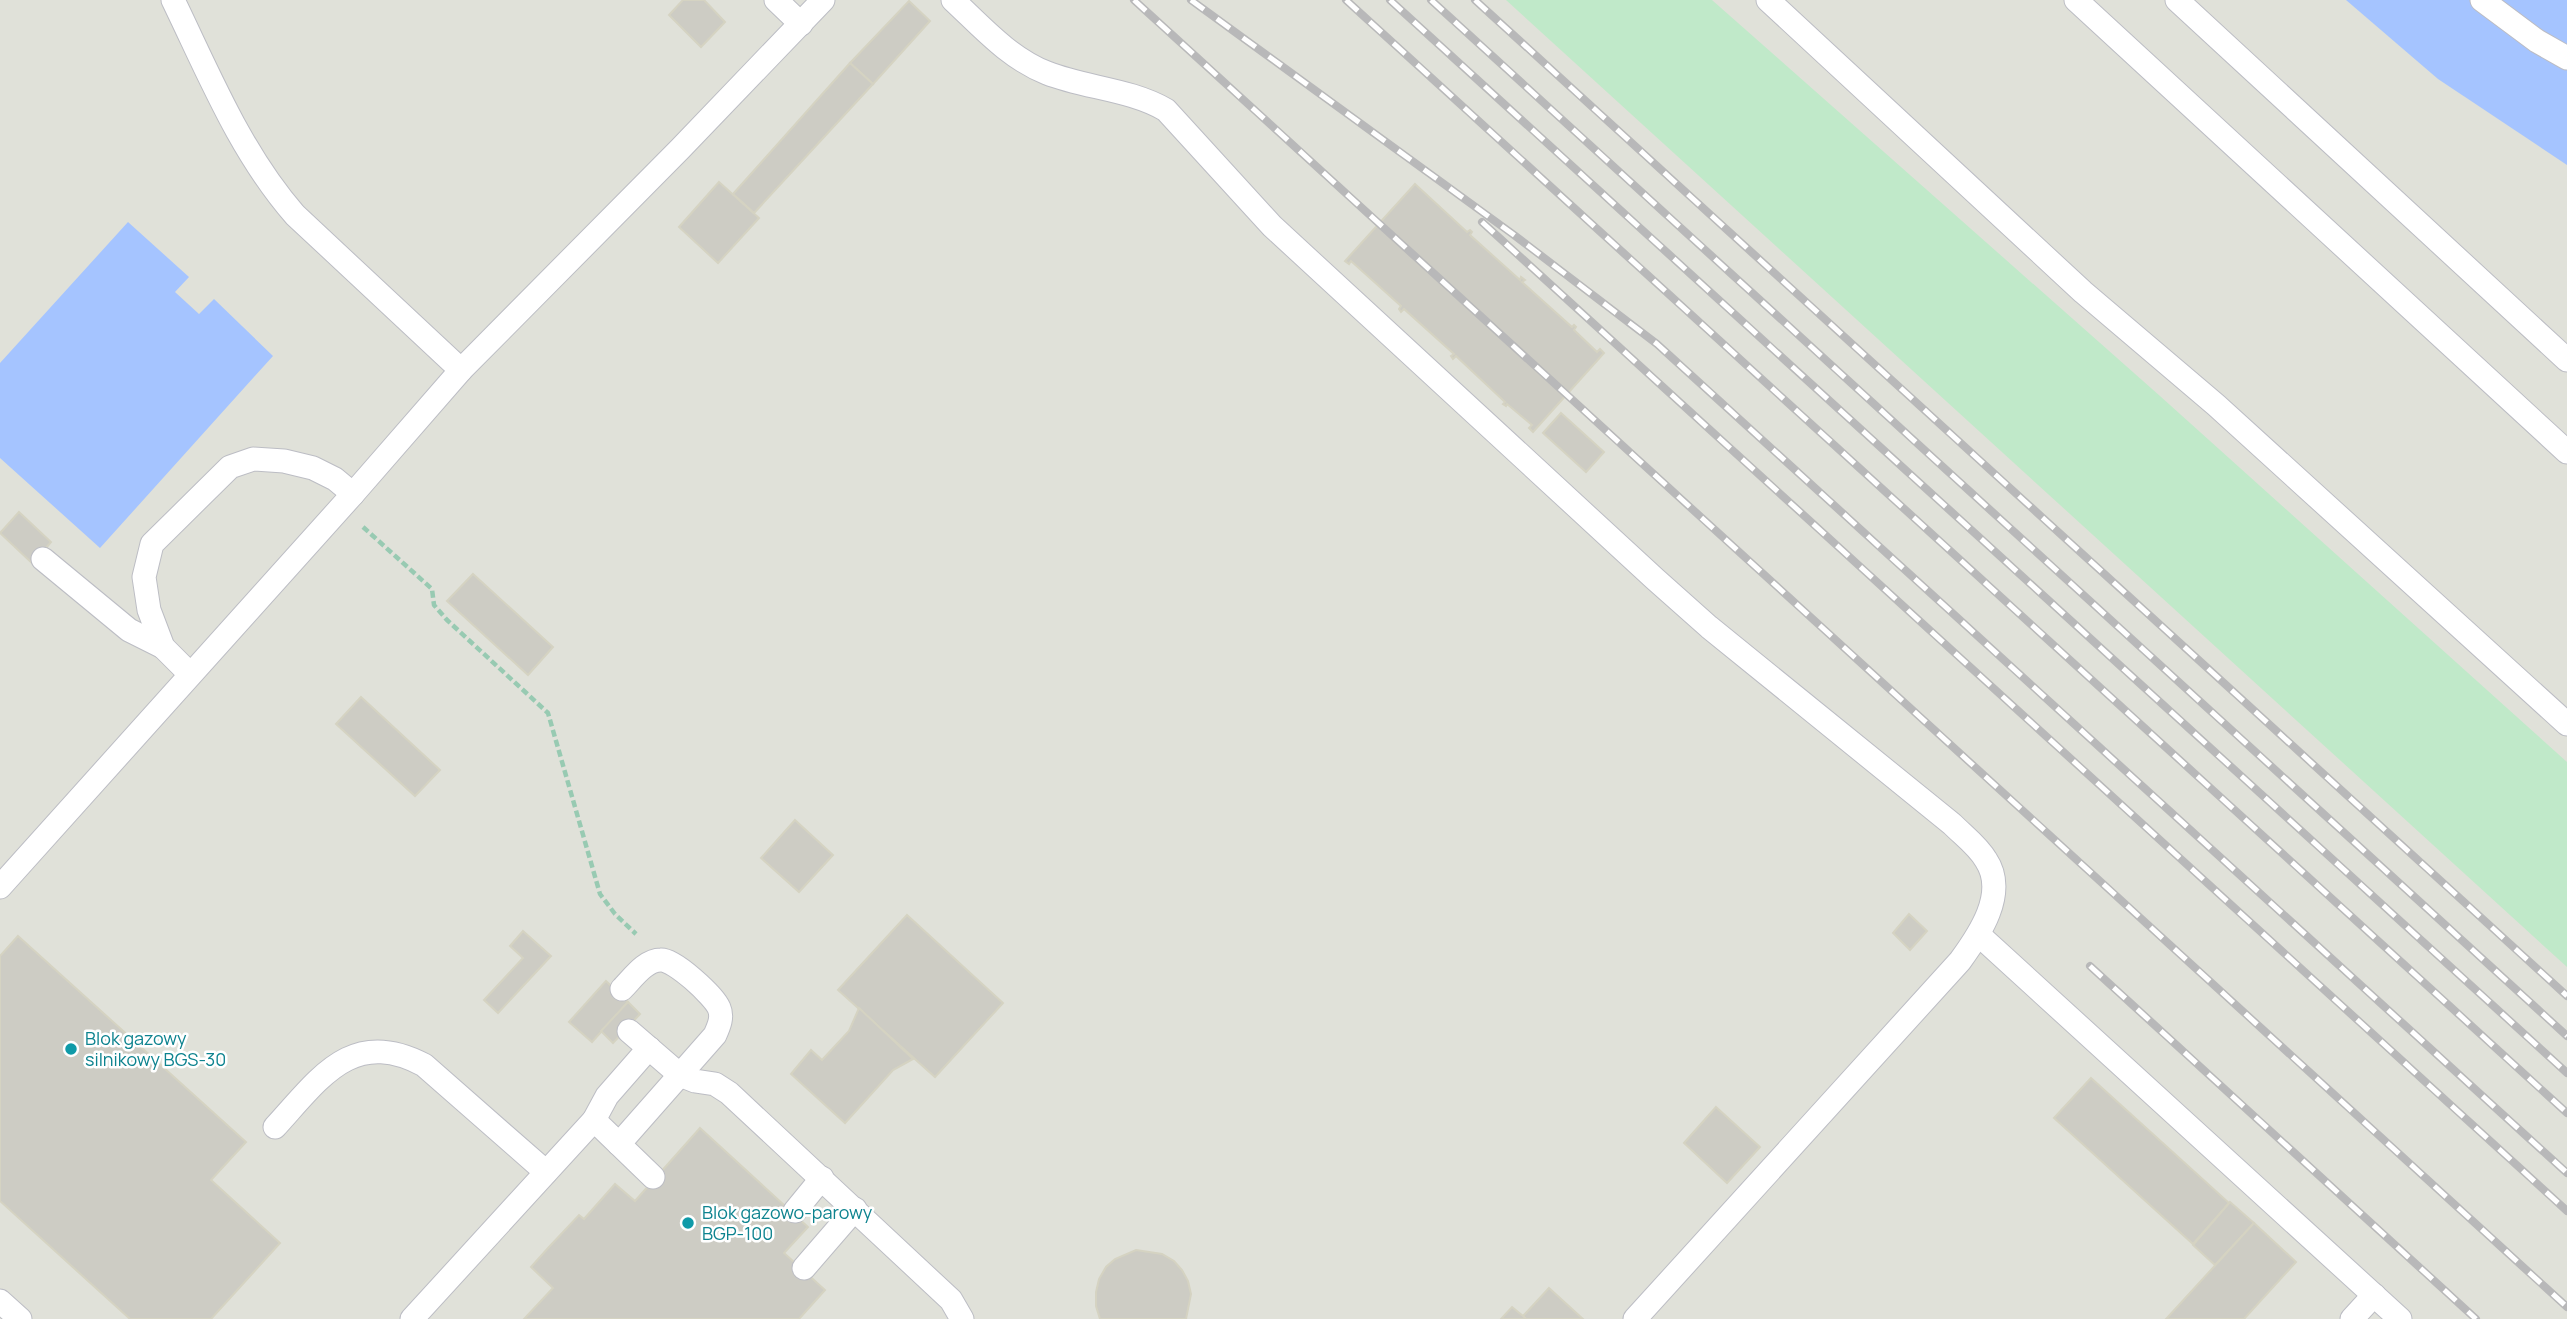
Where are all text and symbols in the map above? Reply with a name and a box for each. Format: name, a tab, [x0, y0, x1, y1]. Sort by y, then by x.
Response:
place label: Blok gazowy silnikowy BGS-30	[85, 1026, 226, 1071]
marker: Blok gazowy silnikowy BGS-30	[63, 1041, 79, 1057]
place label: Blok gazowo-parowy BGP-100	[702, 1200, 873, 1245]
marker: Blok gazowo-parowy BGP-100	[680, 1215, 696, 1231]

